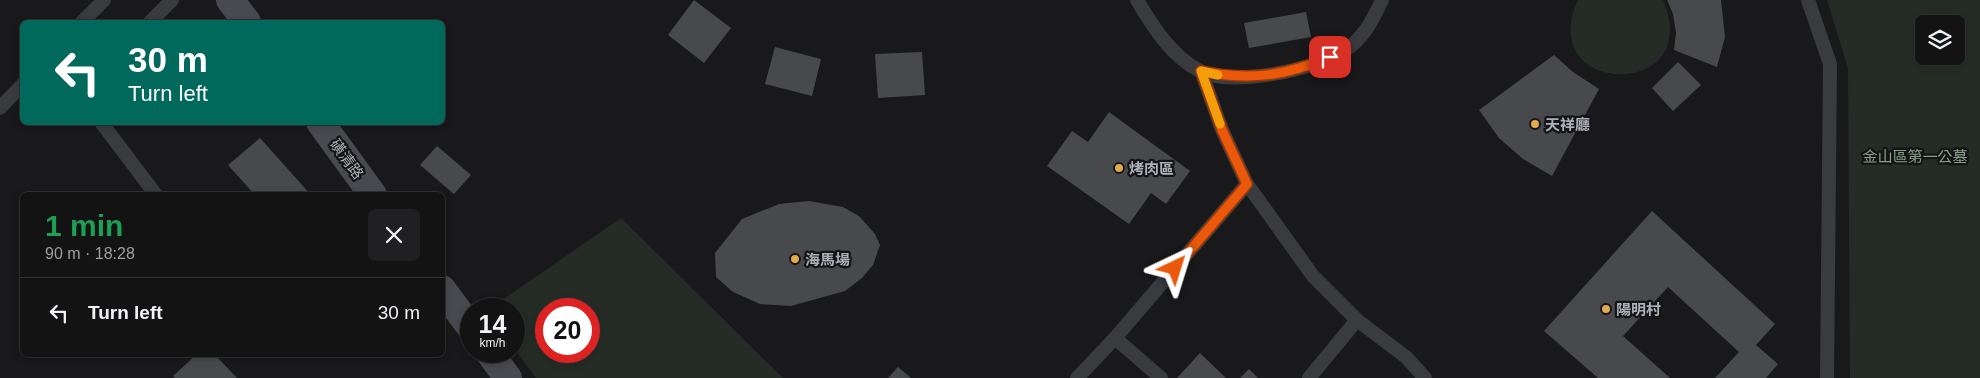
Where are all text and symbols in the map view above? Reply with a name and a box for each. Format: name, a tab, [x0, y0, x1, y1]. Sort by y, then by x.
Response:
map controls	[1915, 15, 1965, 65]
button: layers	[1915, 15, 1965, 65]
pin	[1309, 36, 1351, 78]
icon: left	[45, 40, 110, 105]
text: 30 m	[128, 40, 208, 79]
icon: arrive	[1316, 43, 1344, 71]
text: Turn left	[128, 81, 208, 106]
place label: 天祥廳	[1545, 116, 1590, 133]
marker: 天祥廳	[1529, 118, 1541, 130]
street label: 磺清路	[327, 136, 367, 182]
park label: 金山區第一公墓	[1862, 148, 1968, 165]
place label: 烤肉區	[1129, 160, 1174, 177]
marker: 烤肉區	[1113, 162, 1125, 174]
text: 1 min	[45, 209, 123, 242]
button: close	[368, 209, 420, 261]
position arrow	[1148, 241, 1200, 293]
text: 90 m · 18:28	[45, 245, 135, 262]
place label: 海馬場	[805, 251, 850, 268]
marker: 海馬場	[789, 253, 801, 265]
speed limit sign: 20	[535, 298, 600, 363]
icon: left	[45, 299, 73, 327]
place label: 陽明村	[1616, 301, 1661, 318]
text: Turn left	[88, 302, 163, 323]
text: 30 m	[378, 302, 420, 323]
marker: 陽明村	[1600, 303, 1612, 315]
text: 14	[479, 310, 506, 338]
text: km/h	[479, 336, 506, 350]

